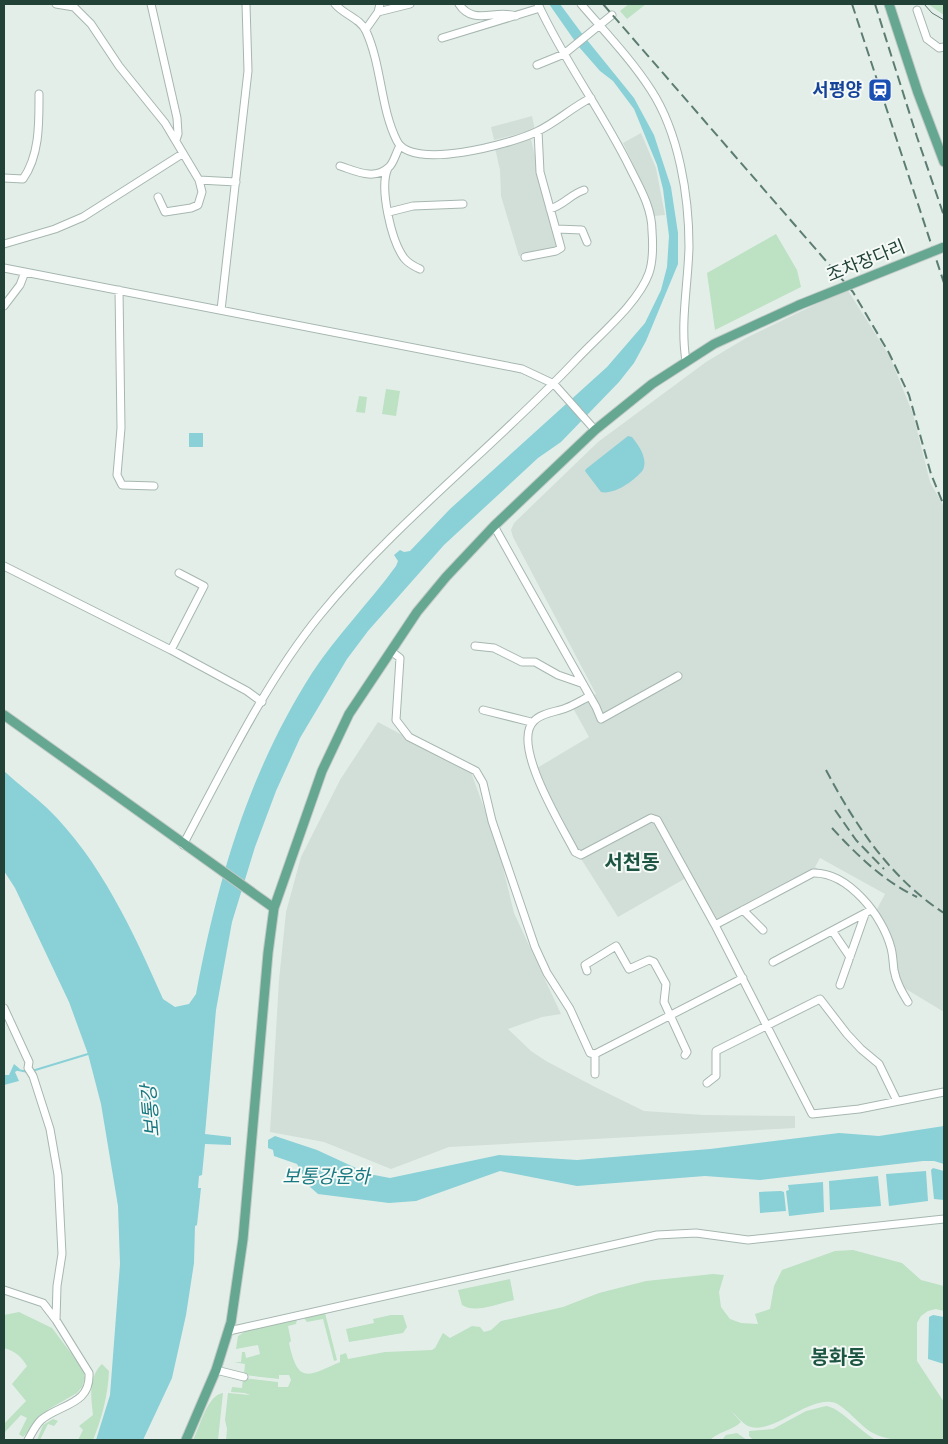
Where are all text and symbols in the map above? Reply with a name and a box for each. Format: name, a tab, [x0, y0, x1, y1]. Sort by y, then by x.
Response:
station icon: 서평양	[867, 77, 893, 103]
place label: 서평양	[812, 78, 862, 100]
street label: 조차장다리	[823, 234, 908, 286]
district label: 서천동	[604, 849, 660, 873]
water label: 보통강	[136, 1081, 163, 1138]
water label: 보통강운하	[282, 1164, 372, 1187]
district label: 봉화동	[810, 1344, 866, 1368]

